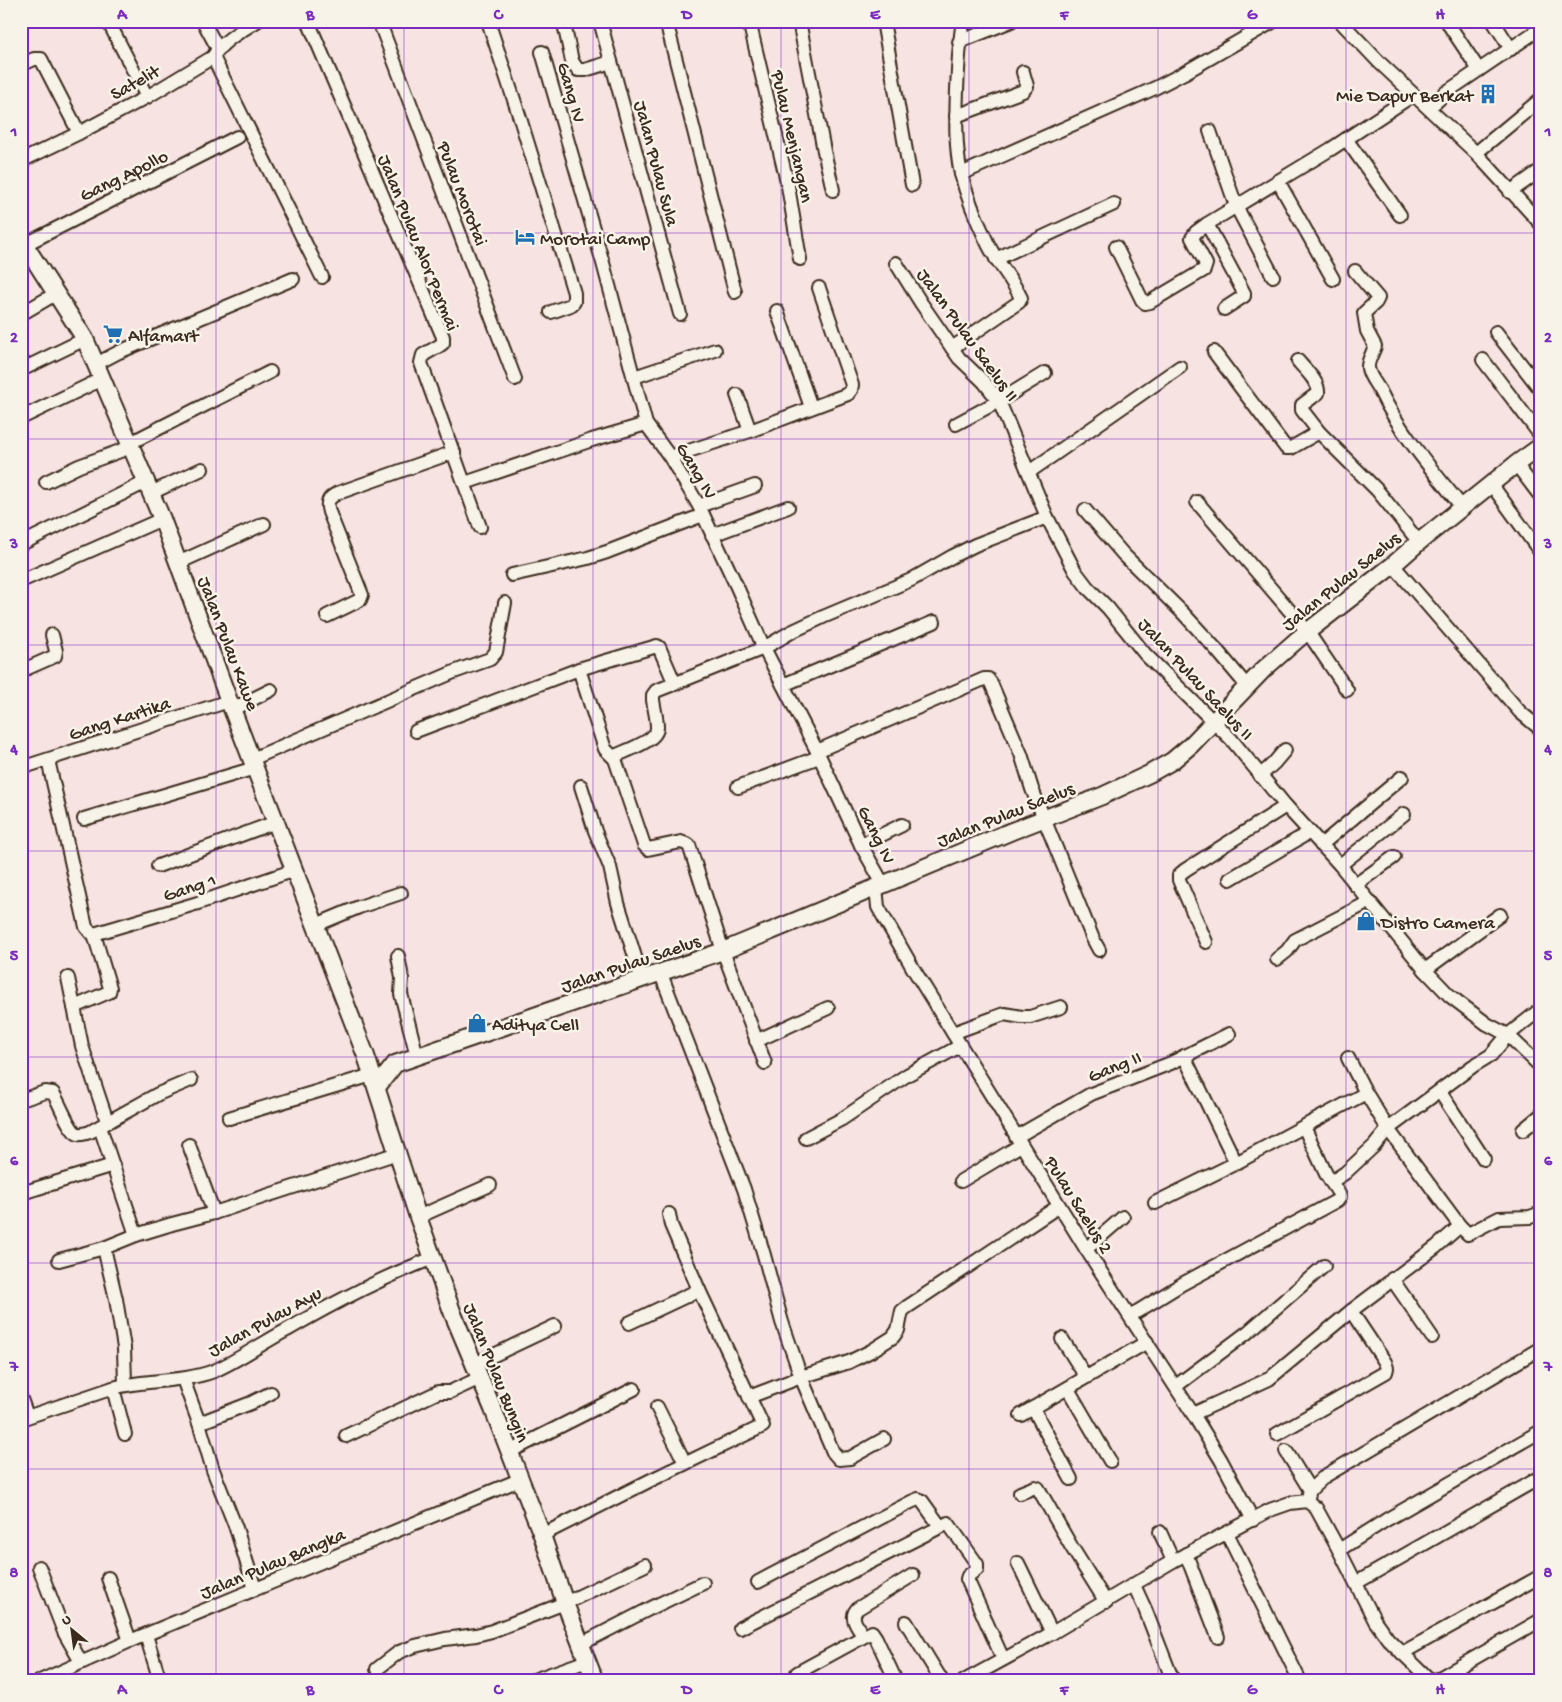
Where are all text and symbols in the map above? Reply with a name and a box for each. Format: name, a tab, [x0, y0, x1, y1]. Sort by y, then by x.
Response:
text: A	[116, 7, 128, 26]
text: B	[305, 7, 315, 26]
text: C	[493, 7, 504, 26]
text: D	[680, 7, 693, 26]
text: E	[870, 7, 881, 26]
text: F	[1059, 7, 1070, 26]
text: G	[1247, 7, 1258, 26]
text: H	[1435, 7, 1445, 26]
street label: Satelit	[107, 60, 166, 107]
street label: Gang IV	[550, 60, 589, 126]
street label: Pulau Menjangan	[764, 67, 817, 205]
building icon: Mie Dapur Berkat	[1477, 83, 1499, 105]
place label: Mie Dapur Berkat	[1336, 86, 1475, 109]
street label: Jalan Pulau Sula	[627, 99, 683, 231]
text: 1	[10, 124, 17, 143]
text: 1	[1544, 124, 1551, 143]
street label: Pulau Morotai	[430, 138, 491, 250]
street label: Gang Apollo	[77, 146, 173, 208]
street label: Jalan Pulau Alor Permai	[371, 152, 463, 335]
hotel icon: Morotai Camp	[514, 226, 536, 248]
place label: Morotai Camp	[540, 229, 651, 252]
street label: Jalan Pulau Saelus II	[910, 265, 1022, 407]
supermarket icon: Alfamart	[102, 323, 124, 345]
place label: Alfamart	[128, 326, 201, 349]
text: 2	[10, 330, 18, 349]
text: 2	[1544, 330, 1552, 349]
street label: Gang IV	[669, 439, 721, 504]
street label: Jalan Pulau Saelus	[1278, 527, 1407, 637]
text: 3	[9, 536, 18, 555]
text: 3	[1543, 536, 1552, 555]
street label: Jalan Pulau Kawe	[191, 574, 263, 715]
street label: Jalan Pulau Saelus II	[1132, 614, 1257, 746]
street label: Gang Kartika	[66, 693, 175, 748]
text: 4	[9, 742, 18, 761]
text: 4	[1543, 742, 1552, 761]
street label: Jalan Pulau Saelus	[934, 778, 1079, 854]
street label: Gang IV	[851, 803, 899, 868]
street label: Gang 1	[161, 870, 220, 909]
shop icon: Distro Camera	[1355, 910, 1377, 932]
place label: Distro Camera	[1379, 913, 1496, 936]
street label: Jalan Pulau Saelus	[559, 930, 705, 1000]
text: 5	[10, 948, 19, 967]
text: 5	[1544, 948, 1553, 967]
shop icon: Aditya Cell	[466, 1012, 488, 1034]
place label: Aditya Cell	[492, 1015, 579, 1038]
street label: Gang II	[1085, 1047, 1146, 1089]
street label: Pulau Saelus 2	[1037, 1152, 1116, 1259]
text: 6	[10, 1153, 19, 1172]
text: 6	[1544, 1153, 1553, 1172]
street label: Jalan Pulau Ayu	[205, 1282, 326, 1364]
street label: Jalan Pulau Bungin	[456, 1300, 533, 1446]
text: 7	[9, 1359, 19, 1378]
text: 7	[1543, 1359, 1553, 1378]
street label: Jalan Pulau Bangka	[197, 1524, 351, 1606]
text: 8	[10, 1565, 19, 1584]
text: 8	[1544, 1565, 1553, 1584]
north arrow	[48, 1604, 98, 1654]
text: U	[59, 1611, 75, 1630]
text: A	[116, 1682, 128, 1701]
text: B	[305, 1682, 315, 1701]
text: C	[493, 1682, 504, 1701]
text: D	[680, 1682, 693, 1701]
text: E	[870, 1682, 881, 1701]
text: F	[1059, 1682, 1070, 1701]
text: G	[1247, 1682, 1258, 1701]
text: H	[1435, 1682, 1445, 1701]

